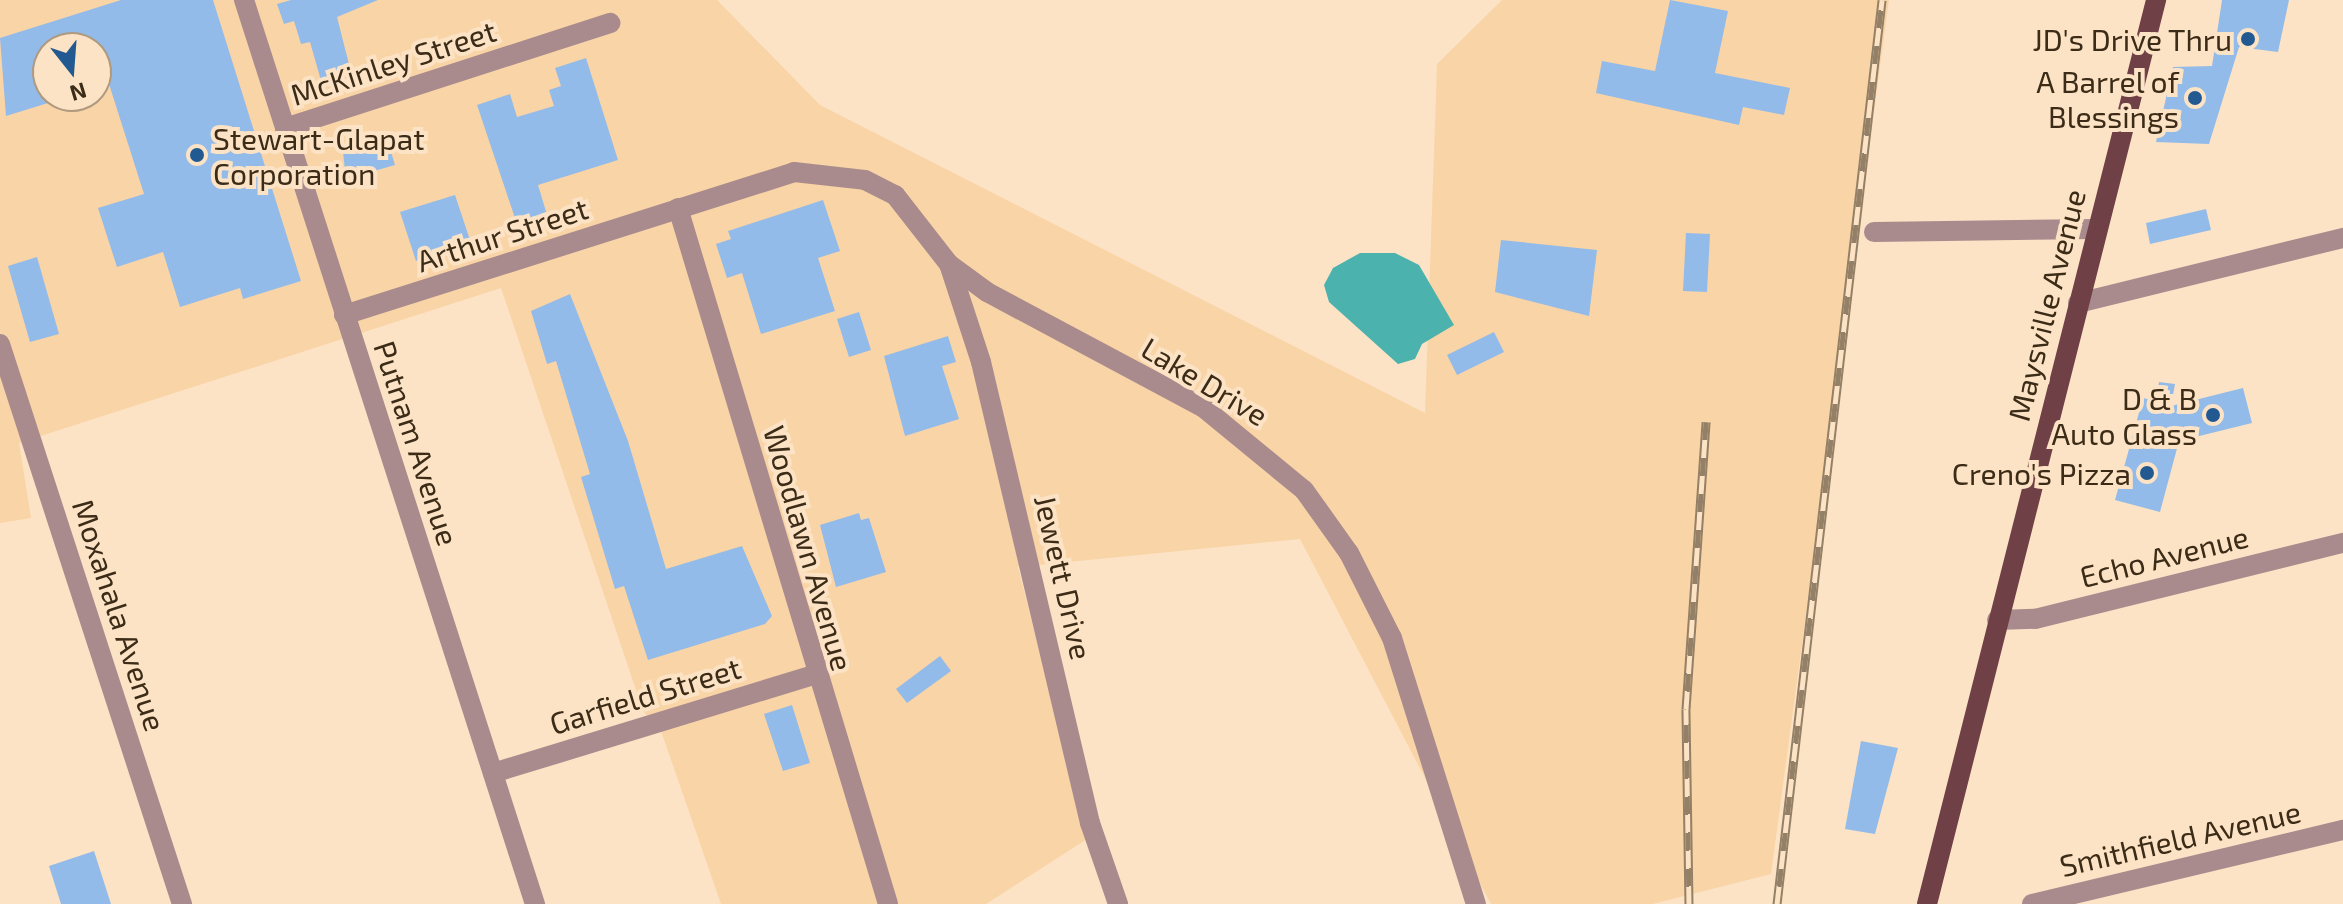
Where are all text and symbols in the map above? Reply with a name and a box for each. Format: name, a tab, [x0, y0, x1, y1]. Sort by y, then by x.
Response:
street label: McKinley Street	[285, 12, 501, 112]
place label: JD's Drive Thru	[2032, 21, 2232, 57]
marker: JD's Drive Thru	[2239, 30, 2257, 48]
north arrow	[32, 32, 112, 112]
place label: A Barrel of Blessings	[2035, 63, 2179, 134]
text: N	[67, 78, 90, 108]
marker: A Barrel of Blessings	[2186, 89, 2204, 107]
place label: Stewart-Glapat Corporation	[213, 120, 425, 190]
marker: Stewart-Glapat Corporation	[188, 146, 206, 164]
street label: Maysville Avenue	[2000, 185, 2092, 425]
street label: Arthur Street	[411, 189, 593, 279]
street label: Lake Drive	[1135, 329, 1275, 433]
street label: Putnam Avenue	[367, 336, 467, 550]
place label: D & B Auto Glass	[2051, 380, 2197, 450]
marker: D & B Auto Glass	[2204, 406, 2222, 424]
street label: Woodlawn Avenue	[757, 421, 861, 675]
place label: Creno's Pizza	[1952, 455, 2131, 491]
marker: Creno's Pizza	[2138, 464, 2156, 482]
street label: Jewett Drive	[1028, 491, 1100, 663]
street label: Moxahala Avenue	[66, 494, 174, 736]
street label: Echo Avenue	[2076, 518, 2252, 594]
street label: Garfield Street	[545, 649, 745, 741]
street label: Smithfield Avenue	[2056, 793, 2304, 883]

